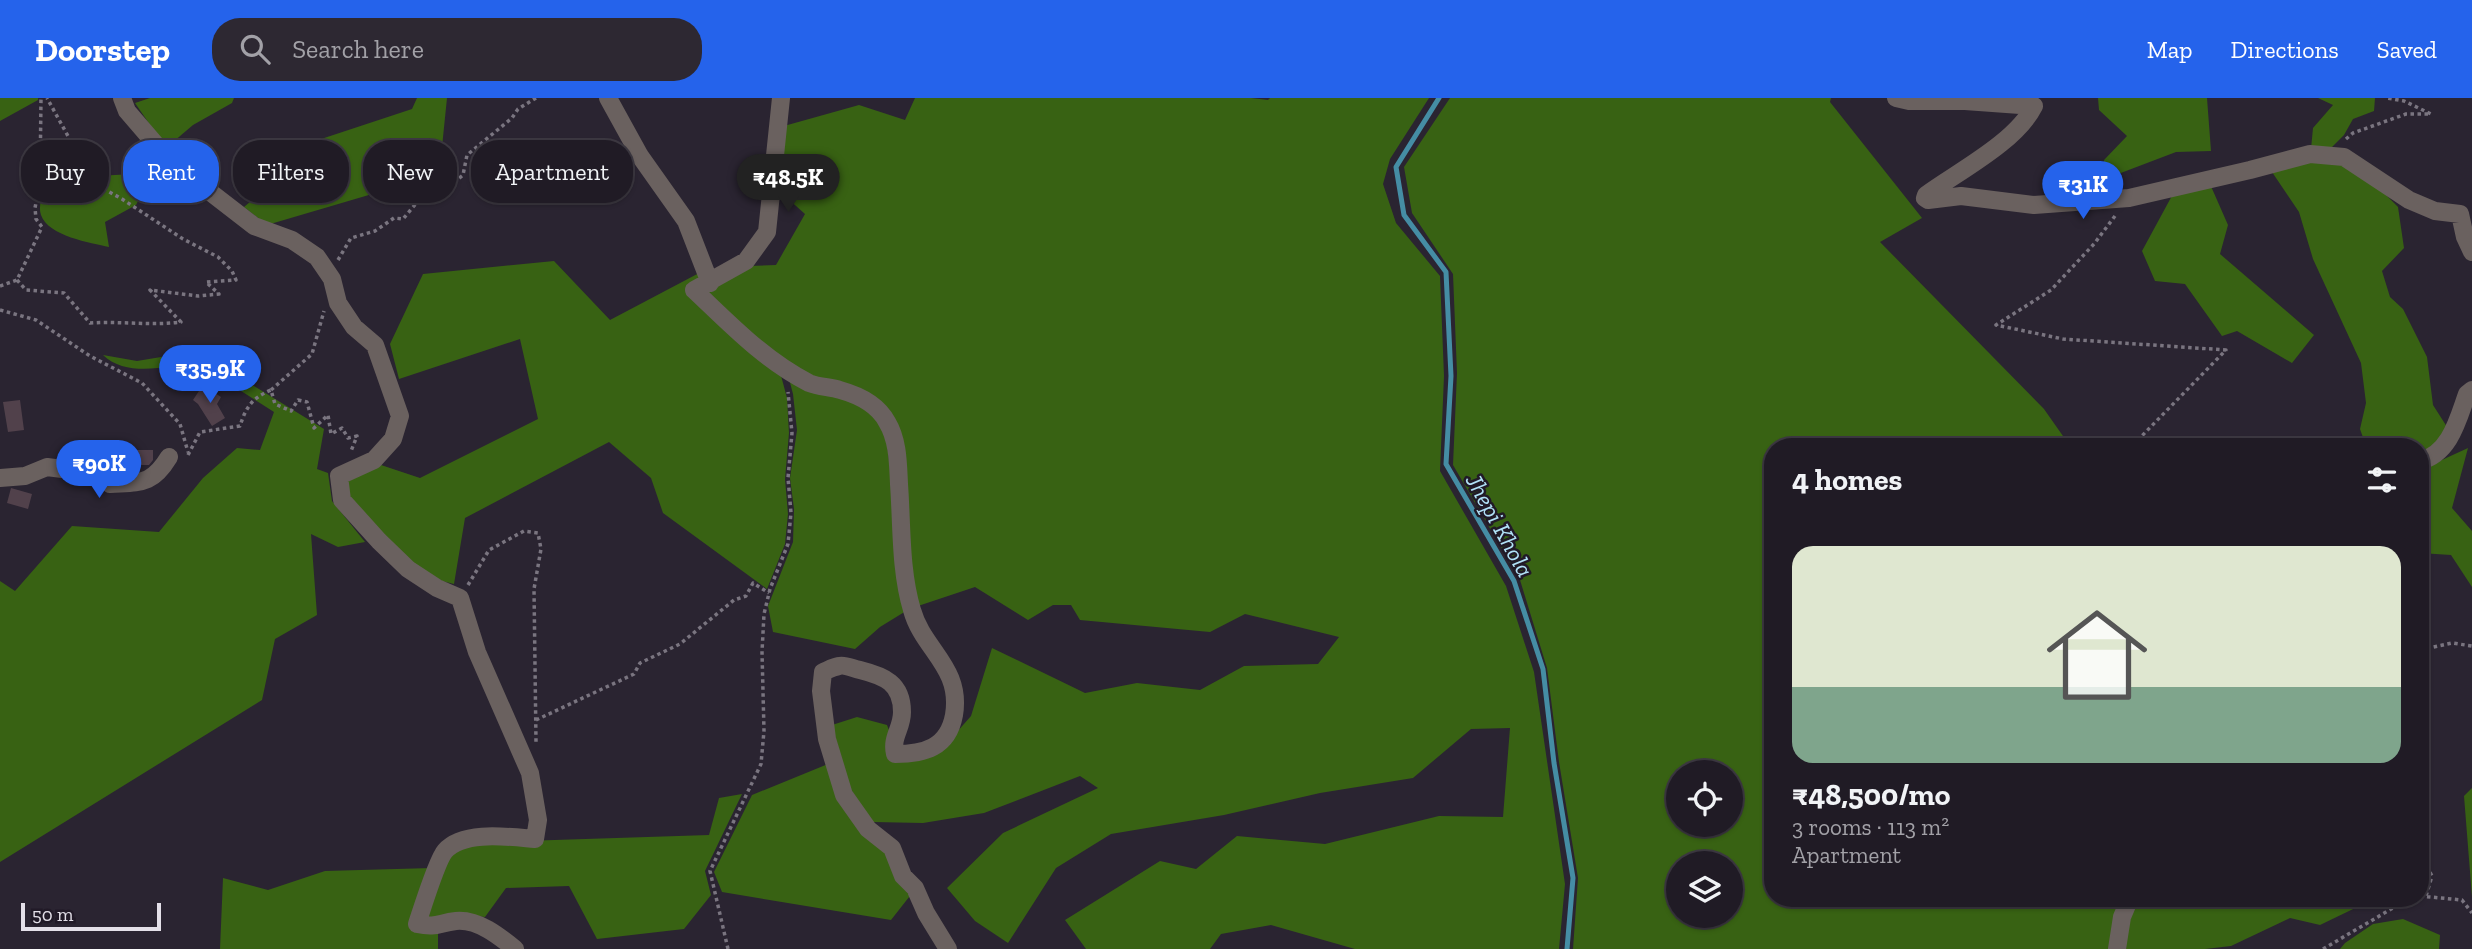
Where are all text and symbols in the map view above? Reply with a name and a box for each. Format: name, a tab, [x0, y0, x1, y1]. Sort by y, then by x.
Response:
search box	[212, 18, 702, 81]
text: Doorstep	[35, 30, 170, 69]
icon: search	[236, 30, 274, 68]
text: Search here	[292, 33, 424, 65]
text: Map	[2147, 35, 2193, 64]
text: Directions	[2231, 35, 2339, 64]
text: Saved	[2377, 35, 2437, 64]
chip: Buy	[21, 140, 109, 203]
chip: Rent	[123, 140, 219, 203]
chip: Filters	[233, 140, 349, 203]
chip: New	[363, 140, 457, 203]
chip: Apartment	[471, 140, 633, 203]
pin: ₹48.5K	[731, 155, 845, 214]
pin: ₹31K	[2042, 162, 2124, 221]
text: ₹48.5K	[753, 163, 823, 191]
text: ₹31K	[2058, 170, 2108, 198]
pin: ₹35.9K	[153, 345, 267, 405]
text: ₹35.9K	[175, 354, 245, 382]
pin: ₹90K	[58, 440, 140, 500]
text: ₹90K	[72, 449, 126, 477]
icon: filters	[2363, 461, 2401, 499]
text: 4 homes	[1792, 462, 1902, 498]
water label: Jhepi Khola	[1459, 467, 1540, 582]
icon: home	[2034, 592, 2160, 718]
map controls	[1666, 760, 1743, 928]
button: locate	[1666, 760, 1743, 837]
text: ₹48,500/mo	[1792, 777, 1950, 813]
text: 3 rooms · 113 m²	[1792, 813, 1949, 841]
text: Apartment	[1792, 841, 1901, 869]
button: layers	[1666, 851, 1743, 928]
scale bar	[21, 900, 161, 932]
text: 50 m	[32, 903, 73, 926]

